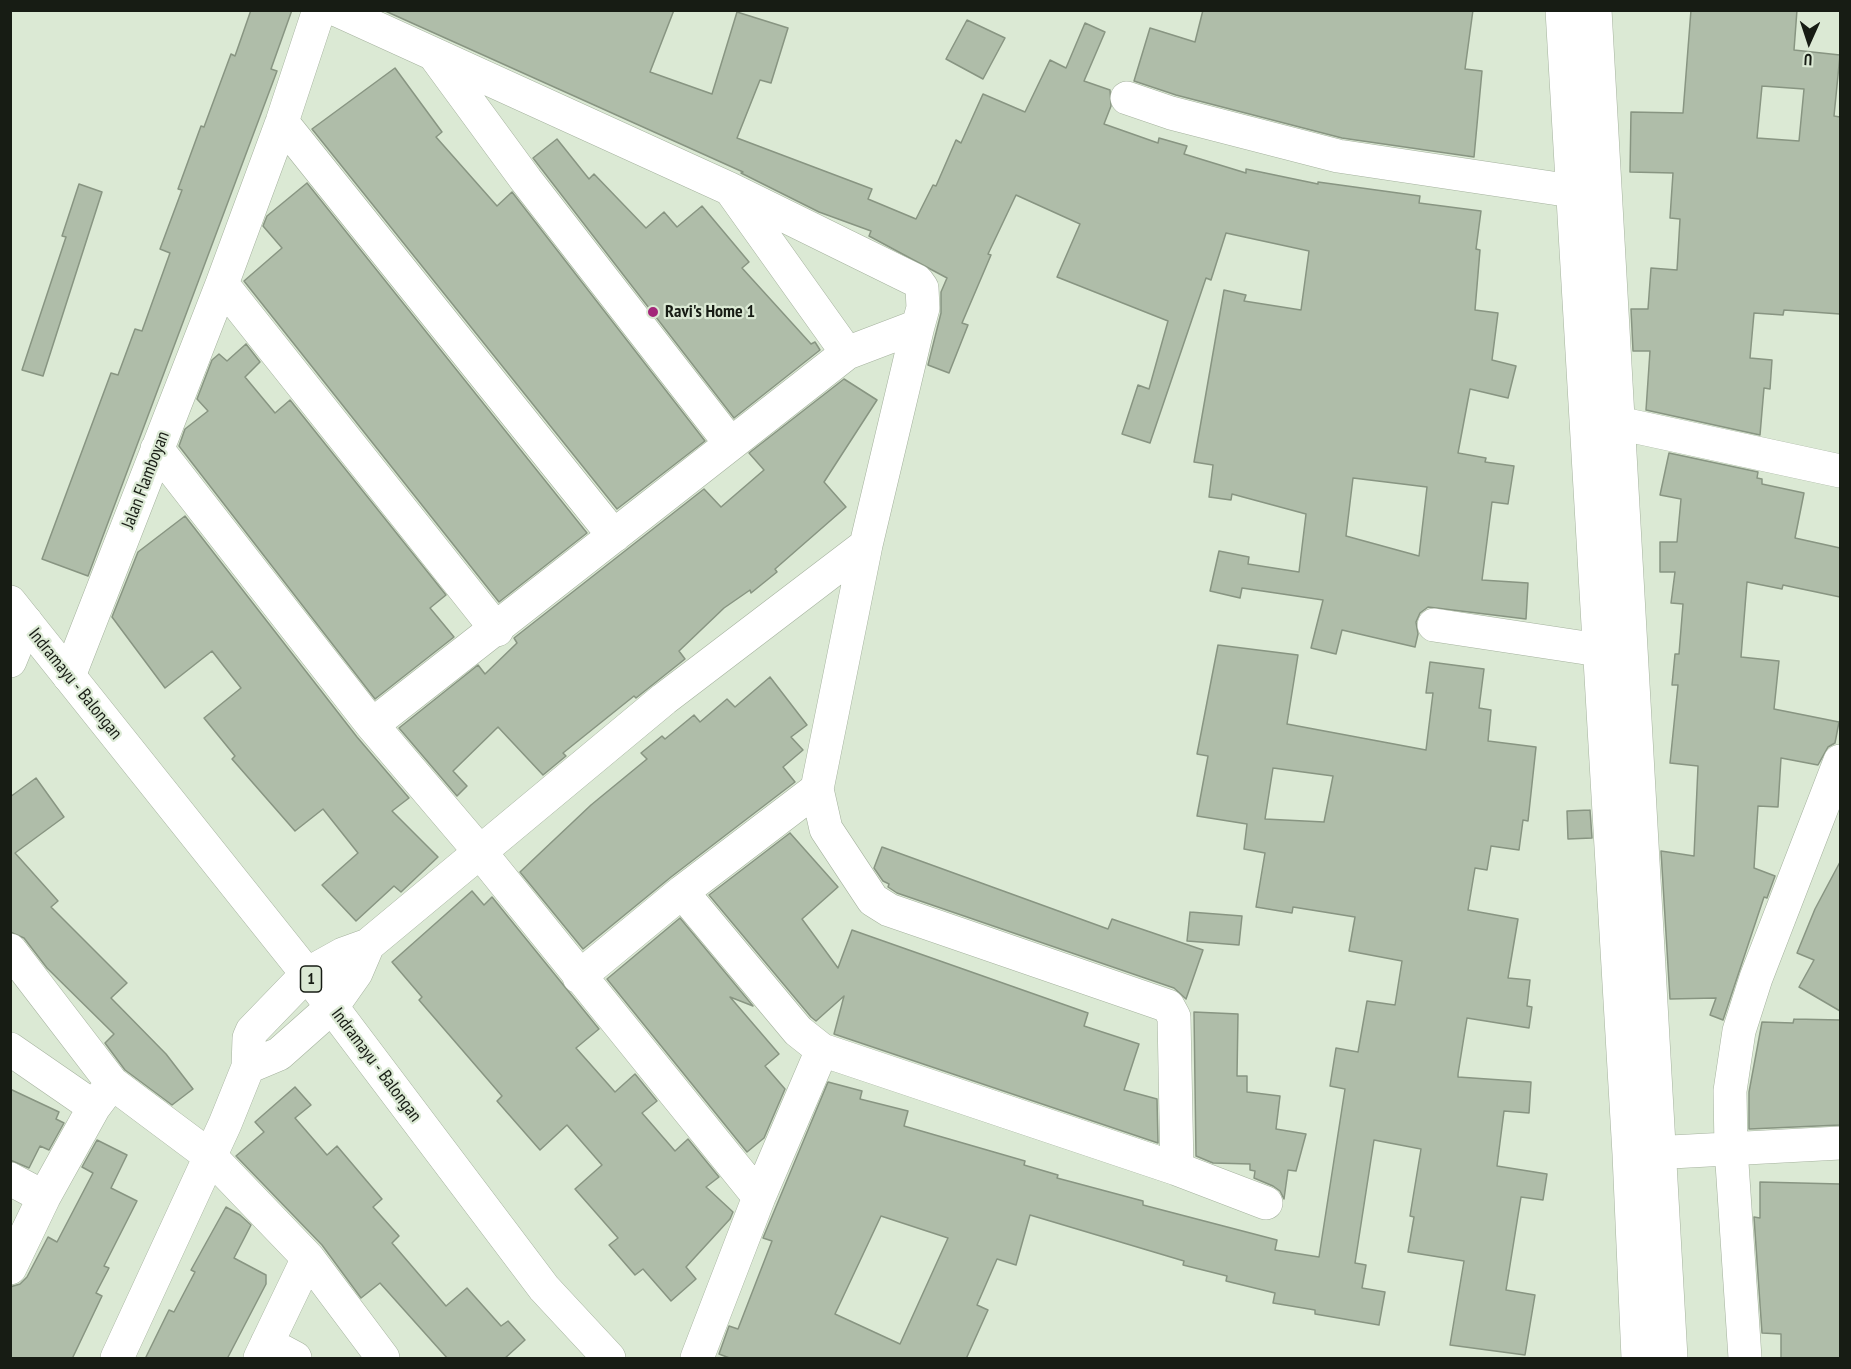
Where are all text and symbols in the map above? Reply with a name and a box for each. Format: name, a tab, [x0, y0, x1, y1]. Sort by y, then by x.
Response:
north arrow	[1779, 12, 1839, 72]
text: U	[1803, 50, 1813, 70]
place label: Ravi's Home 1	[665, 301, 755, 323]
marker: Ravi's Home 1	[646, 305, 660, 319]
street label: Jalan Flamboyan	[118, 428, 174, 532]
street label: Indramayu - Balongan	[24, 624, 126, 744]
road number: 1	[300, 966, 322, 992]
street label: Indramayu - Balongan	[326, 1004, 426, 1126]

